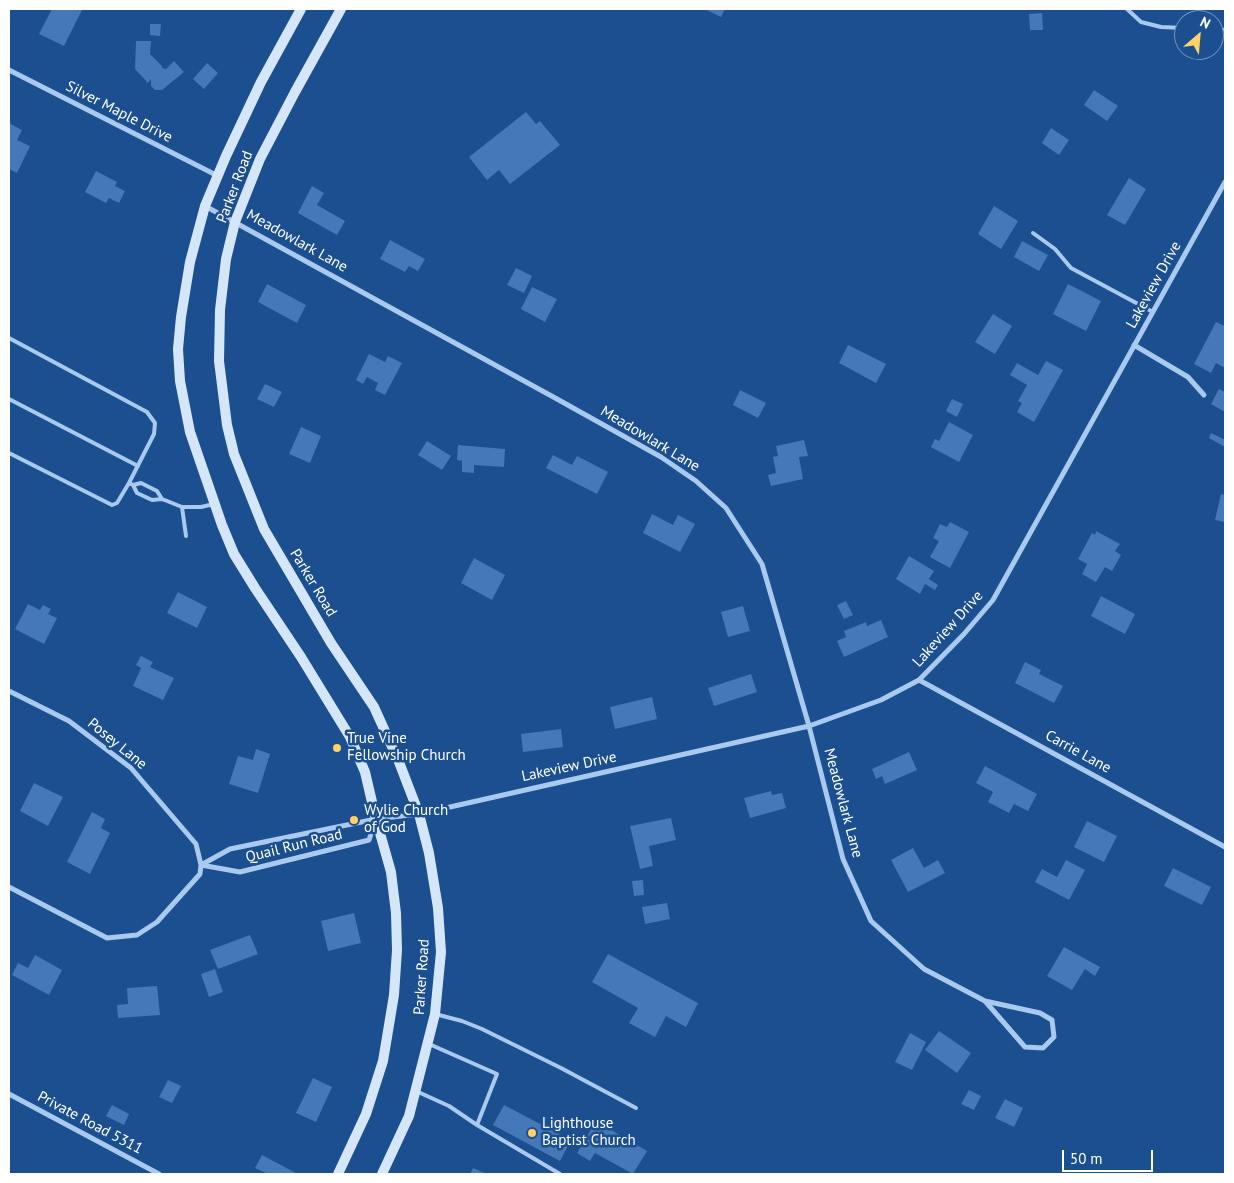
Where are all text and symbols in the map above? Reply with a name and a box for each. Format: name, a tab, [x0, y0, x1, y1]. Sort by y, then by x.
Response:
north arrow	[1174, 10, 1224, 60]
text: N	[1197, 12, 1214, 33]
street label: Silver Maple Drive	[63, 77, 175, 147]
street label: Parker Road	[213, 148, 257, 226]
street label: Meadowlark Lane	[243, 206, 351, 276]
street label: Lakeview Drive	[1123, 238, 1185, 332]
street label: Meadowlark Lane	[597, 402, 703, 476]
street label: Parker Road	[286, 546, 340, 620]
street label: Lakeview Drive	[909, 587, 987, 671]
street label: Posey Lane	[84, 715, 150, 773]
street label: Carrie Lane	[1042, 727, 1114, 777]
place label: True Vine Fellowship Church	[347, 730, 466, 765]
marker: True Vine Fellowship Church	[331, 742, 343, 754]
street label: Meadowlark Lane	[820, 746, 866, 860]
street label: Lakeview Drive	[520, 748, 618, 786]
place label: Wylie Church of God	[364, 802, 448, 837]
marker: Wylie Church of God	[348, 814, 360, 826]
street label: Quail Run Road	[244, 825, 344, 867]
street label: Parker Road	[410, 939, 434, 1015]
street label: Private Road 5311	[34, 1088, 146, 1158]
place label: Lighthouse Baptist Church	[542, 1115, 636, 1150]
marker: Lighthouse Baptist Church	[526, 1127, 538, 1139]
scale bar	[1064, 1140, 1155, 1172]
text: 50 m	[1070, 1149, 1103, 1168]

